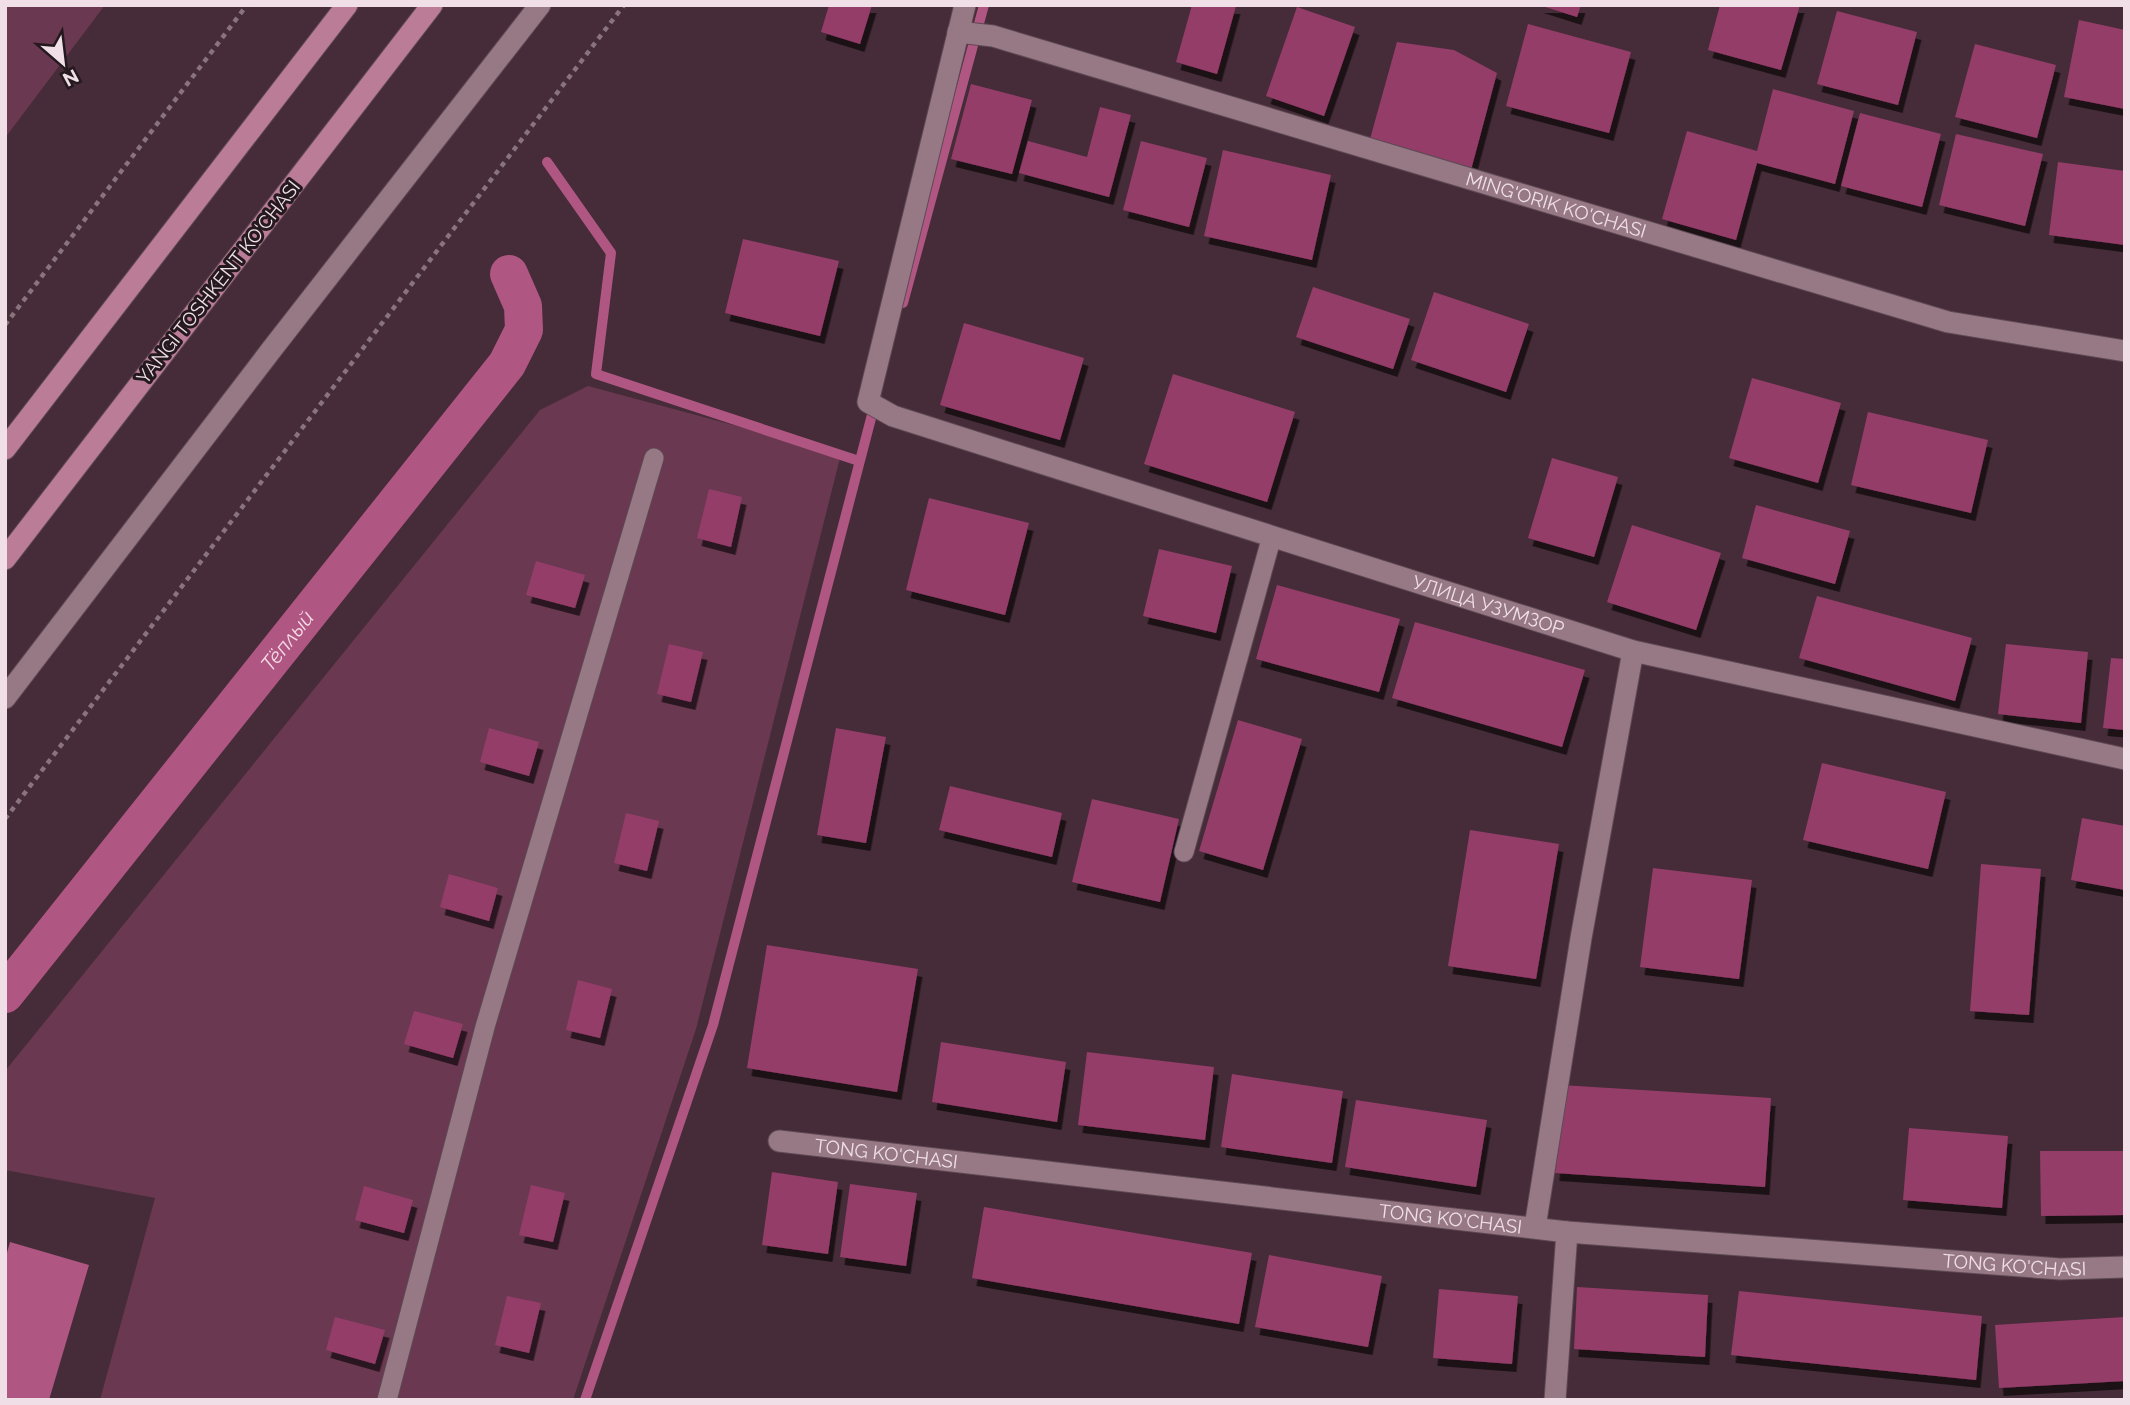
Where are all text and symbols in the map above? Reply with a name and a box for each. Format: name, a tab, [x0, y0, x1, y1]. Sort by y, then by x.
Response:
north arrow	[28, 28, 98, 98]
text: N	[59, 65, 83, 91]
street label: MING'ORIK KO'CHASI	[1463, 167, 1649, 242]
street label: YANGI TOSHKENT KO‘CHASI	[132, 176, 304, 388]
street label: УЛИЦА УЗУМЗОР	[1410, 571, 1567, 640]
water label: Тёплый	[255, 605, 318, 676]
street label: TONG KO'CHASI	[813, 1134, 959, 1173]
street label: TONG KO'CHASI	[1378, 1199, 1523, 1238]
street label: TONG KO'CHASI	[1942, 1249, 2087, 1280]

